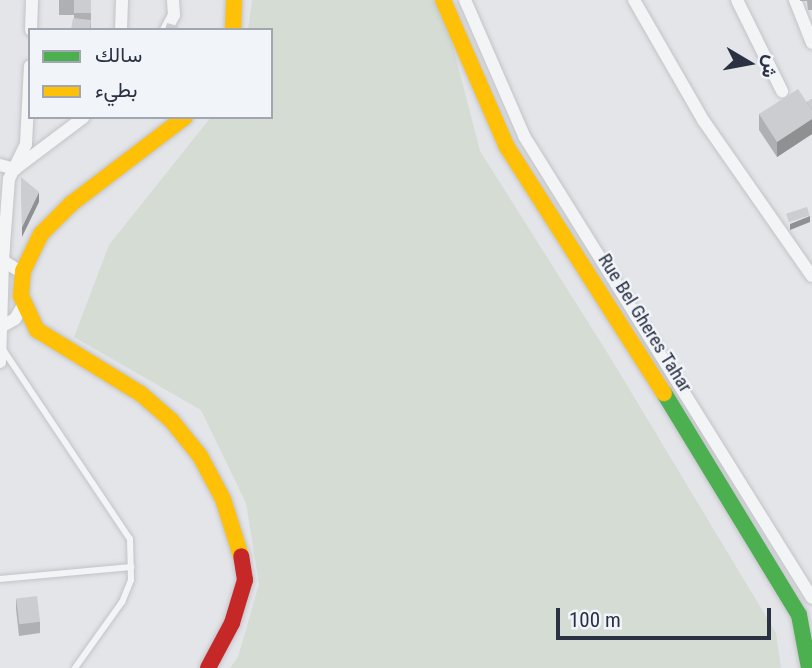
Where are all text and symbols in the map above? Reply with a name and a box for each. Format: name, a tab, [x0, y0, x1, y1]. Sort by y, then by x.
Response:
legend	[28, 28, 273, 119]
north arrow	[714, 28, 784, 98]
text: سالك	[95, 43, 142, 67]
text: ش	[757, 53, 783, 80]
text: بطيء	[95, 78, 138, 102]
street label: Rue Bel Gheres Tahar	[593, 249, 697, 397]
scale bar	[560, 594, 775, 638]
text: 100 m	[569, 608, 621, 632]

